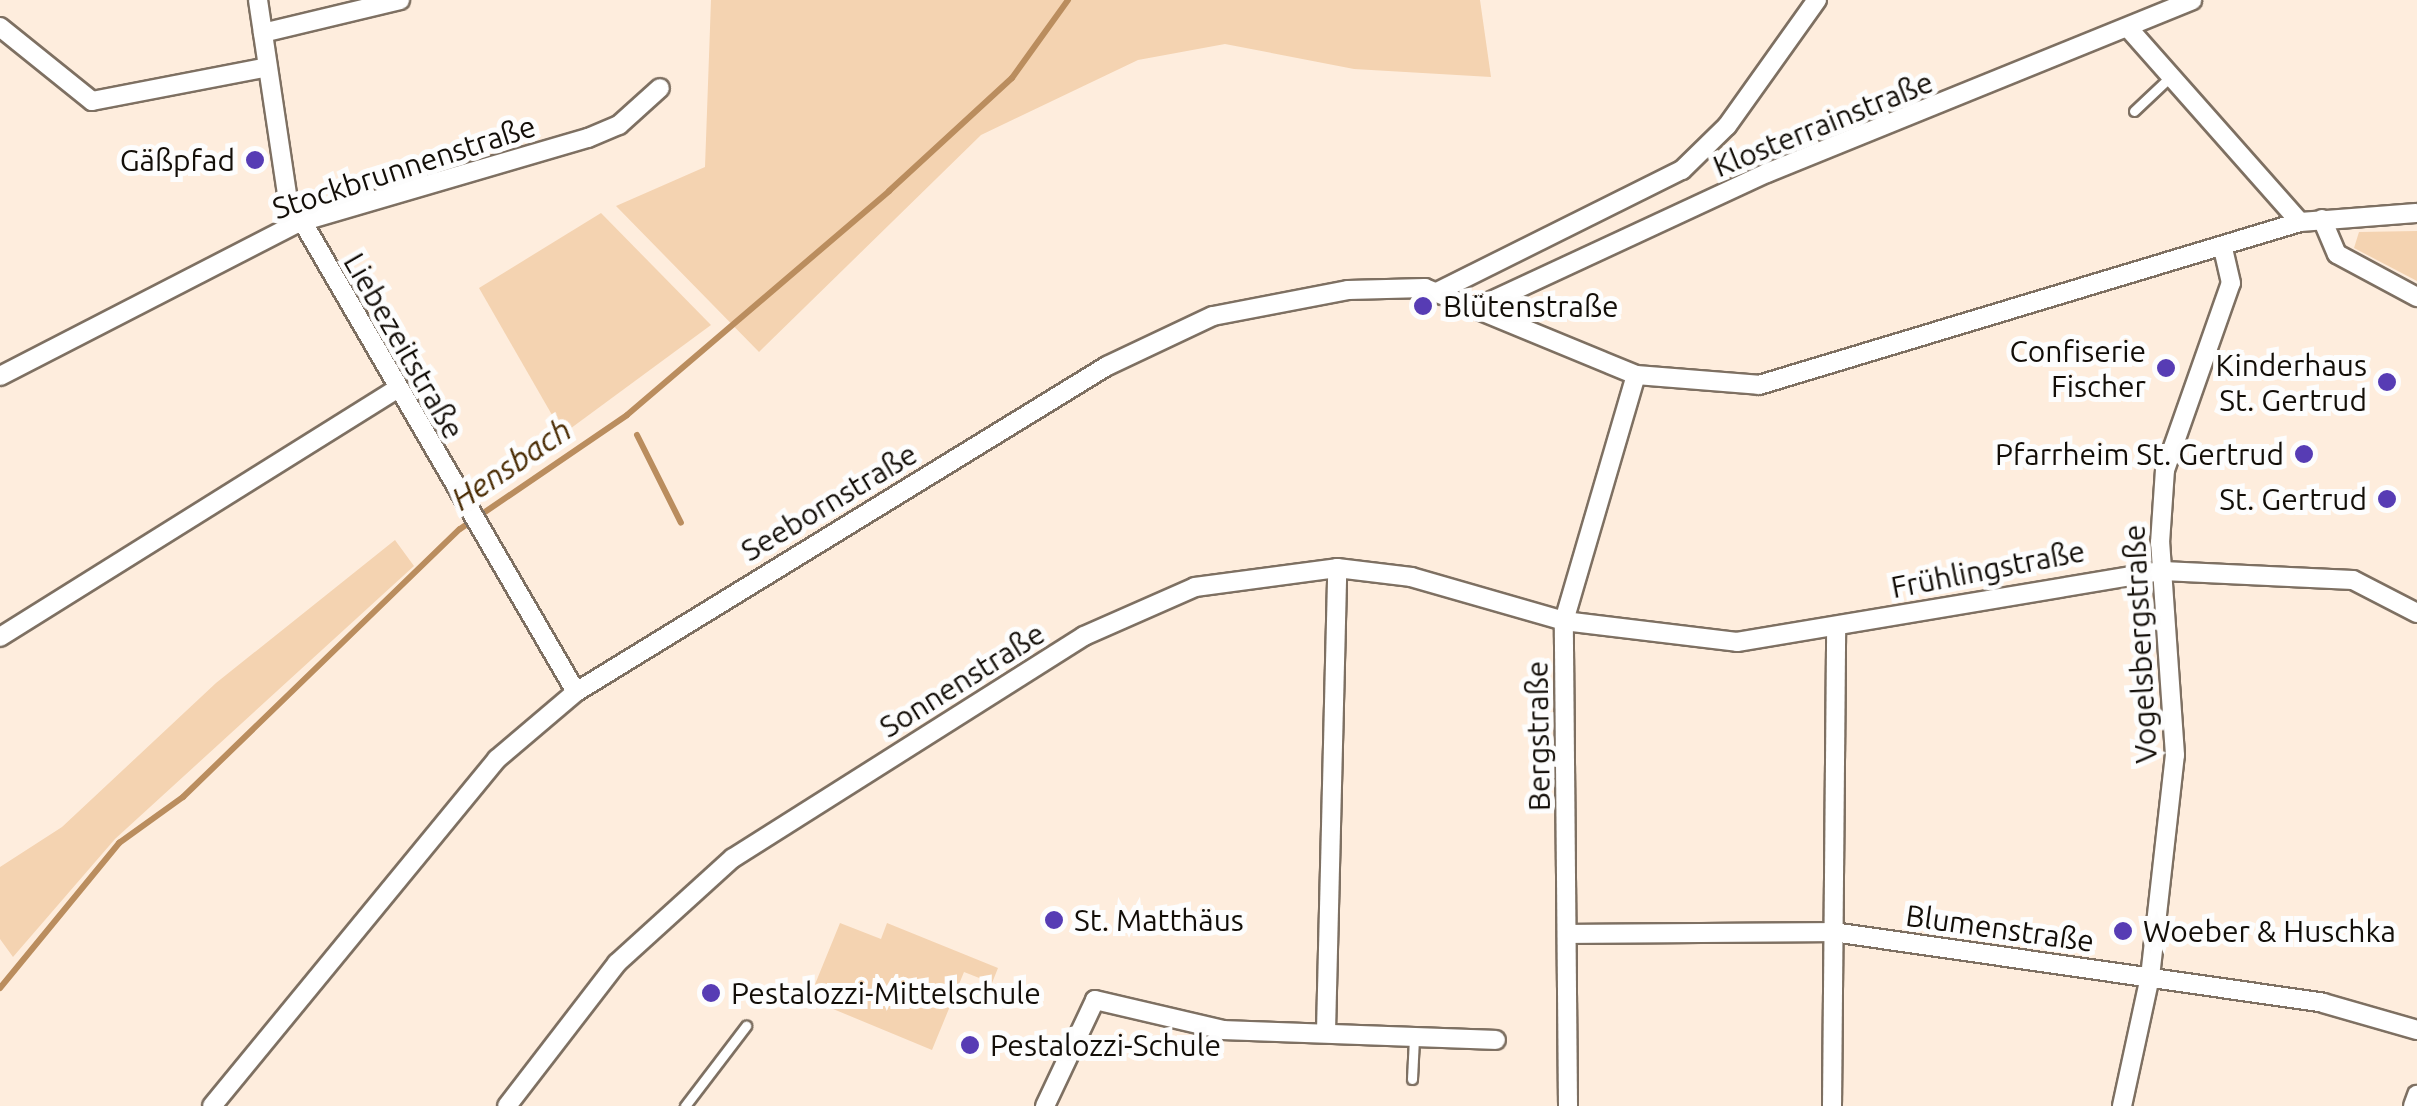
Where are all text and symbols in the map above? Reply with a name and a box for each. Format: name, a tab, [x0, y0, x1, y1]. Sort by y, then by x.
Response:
street label: Klosterrainstraße	[1708, 64, 1938, 184]
street label: Stockbrunnenstraße	[268, 107, 540, 227]
place label: Gäßpfad	[120, 142, 235, 178]
marker: Gäßpfad	[244, 149, 266, 171]
street label: Liebezeitstraße	[336, 247, 472, 445]
place label: Blütenstraße	[1443, 288, 1619, 324]
marker: Blütenstraße	[1412, 295, 1434, 317]
place label: Confiserie Fischer	[2009, 333, 2146, 404]
place label: Kinderhaus St. Gertrud	[2216, 347, 2367, 418]
marker: Confiserie Fischer	[2155, 357, 2177, 379]
marker: Kinderhaus St. Gertrud	[2376, 371, 2398, 393]
water label: Hensbach	[444, 410, 578, 518]
street label: Seebornstraße	[735, 435, 923, 569]
place label: Pfarrheim St. Gertrud	[1995, 436, 2284, 472]
marker: Pfarrheim St. Gertrud	[2293, 443, 2315, 465]
place label: St. Gertrud	[2219, 481, 2367, 517]
marker: St. Gertrud	[2376, 488, 2398, 510]
street label: Vogelsbergstraße	[2116, 524, 2164, 764]
street label: Frühlingstraße	[1888, 533, 2088, 605]
street label: Sonnenstraße	[873, 615, 1051, 745]
street label: Bergstraße	[1519, 660, 1557, 812]
street label: Blumenstraße	[1903, 897, 2097, 959]
place label: St. Matthäus	[1074, 902, 1244, 938]
marker: St. Matthäus	[1043, 909, 1065, 931]
place label: Woeber & Huschka	[2143, 913, 2396, 949]
marker: Woeber & Huschka	[2112, 920, 2134, 942]
place label: Pestalozzi-Mittelschule	[731, 975, 1041, 1011]
marker: Pestalozzi-Mittelschule	[700, 982, 722, 1004]
place label: Pestalozzi-Schule	[990, 1027, 1221, 1063]
marker: Pestalozzi-Schule	[959, 1034, 981, 1056]

